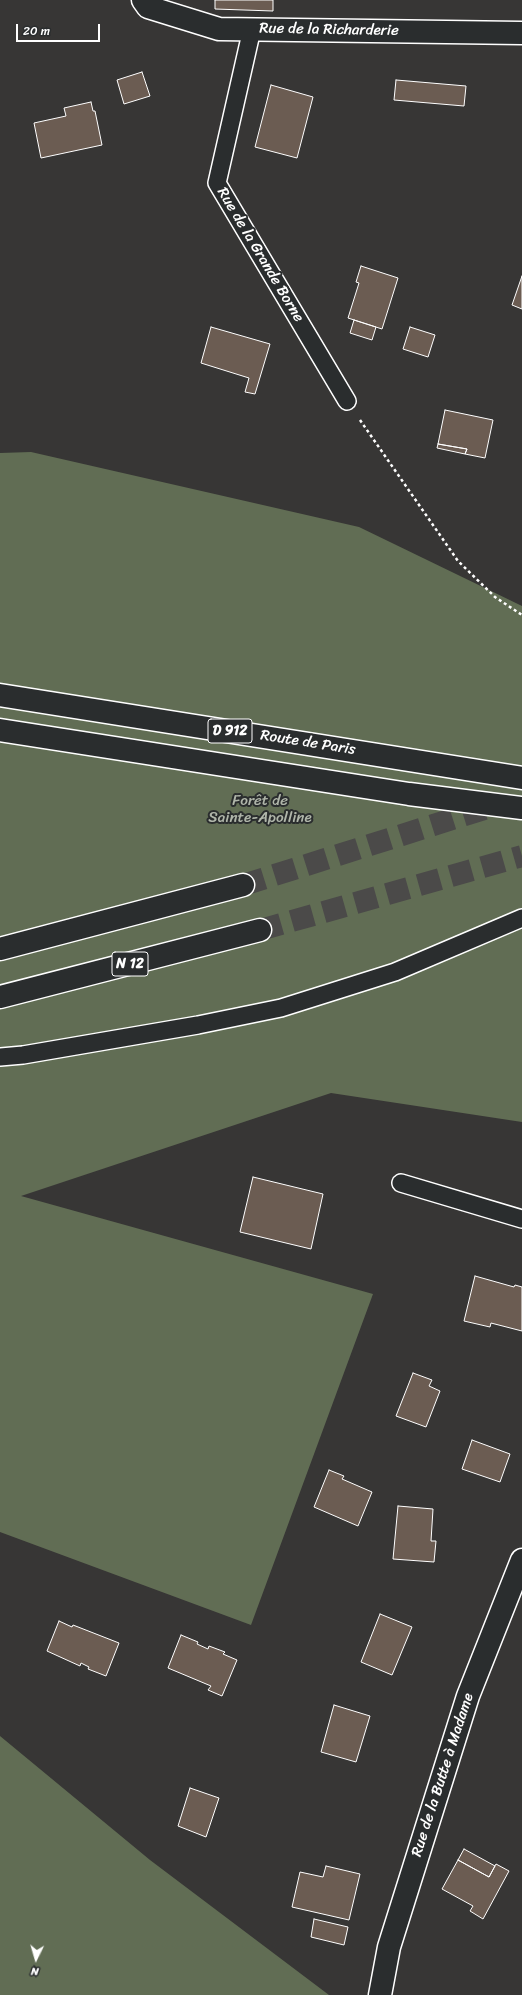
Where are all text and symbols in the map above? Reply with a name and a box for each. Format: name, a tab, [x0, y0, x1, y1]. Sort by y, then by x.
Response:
scale bar	[18, 16, 102, 42]
text: 20 m	[23, 20, 50, 42]
street label: Rue de la Richarderie	[259, 20, 399, 40]
street label: Rue de la Grande Borne	[213, 185, 307, 325]
road number: D 912	[208, 719, 252, 743]
street label: Route de Paris	[259, 727, 357, 759]
park label: Forêt de Sainte-Apolline	[208, 792, 312, 827]
road number: N 12	[112, 952, 148, 976]
street label: Rue de la Butte à Madame	[408, 1691, 478, 1859]
north arrow	[16, 1939, 56, 1979]
text: N	[30, 1962, 40, 1981]

